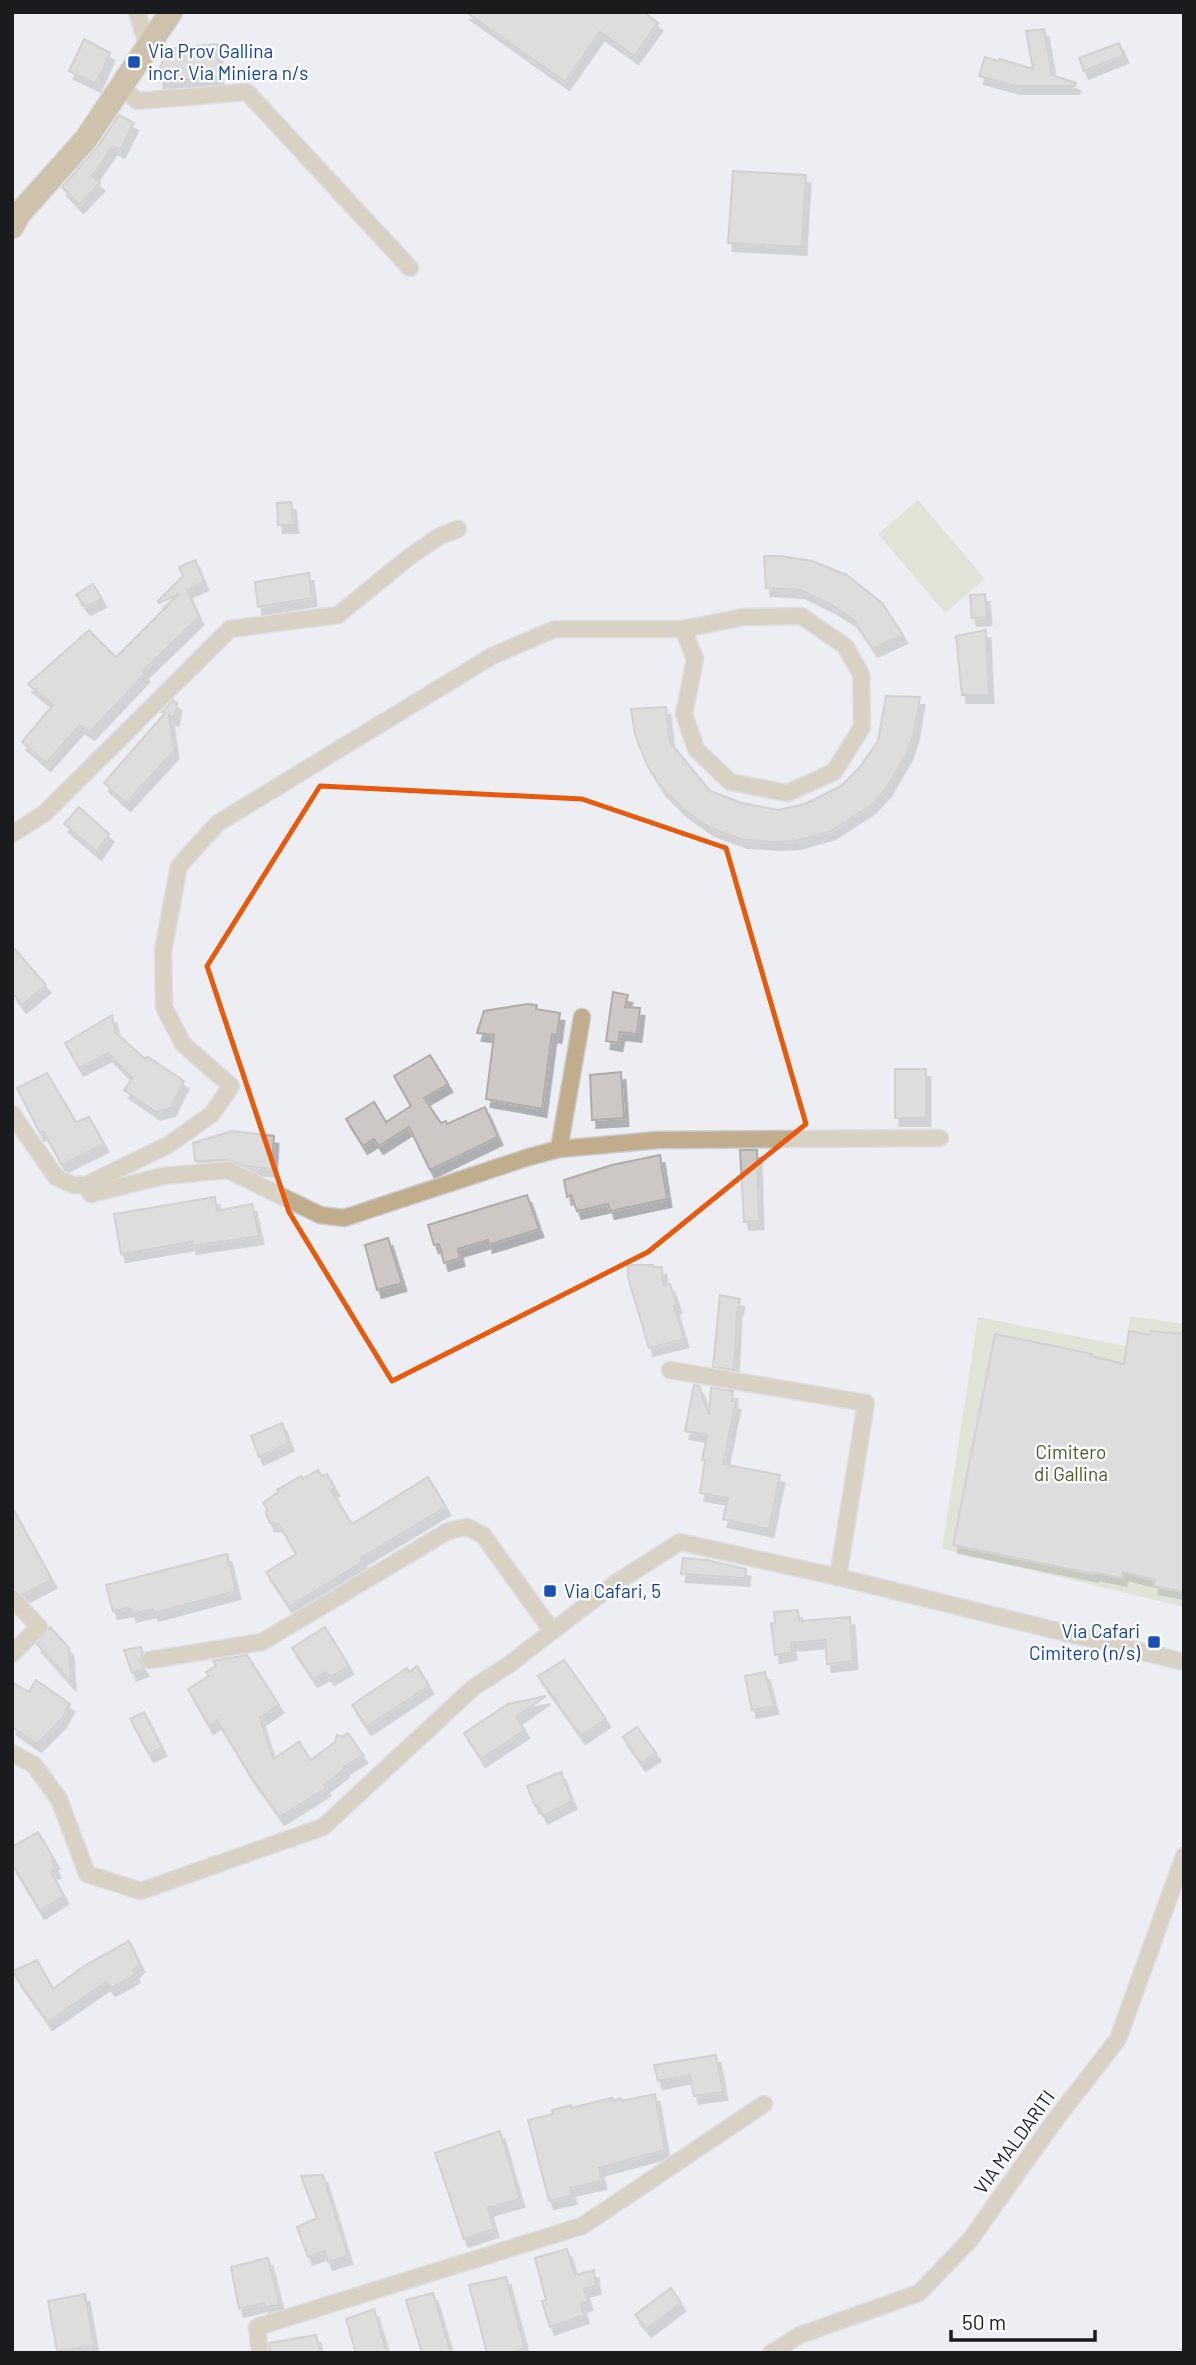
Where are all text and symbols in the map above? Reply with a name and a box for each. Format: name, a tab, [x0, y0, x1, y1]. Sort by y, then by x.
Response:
place label: Via Prov Gallina incr. Via Miniera n/s	[148, 39, 308, 84]
marker: Via Prov Gallina incr. Via Miniera n/s	[126, 54, 142, 70]
park label: Cimitero di Gallina	[1034, 1440, 1108, 1485]
place label: Via Cafari, 5	[564, 1579, 661, 1602]
marker: Via Cafari, 5	[542, 1583, 558, 1599]
place label: Via Cafari Cimitero (n/s)	[1029, 1619, 1141, 1664]
marker: Via Cafari Cimitero (n/s)	[1146, 1634, 1162, 1650]
street label: VIA MALDARITI	[968, 2085, 1059, 2198]
scale bar	[951, 2298, 1094, 2342]
text: 50 m	[962, 2309, 1006, 2334]

